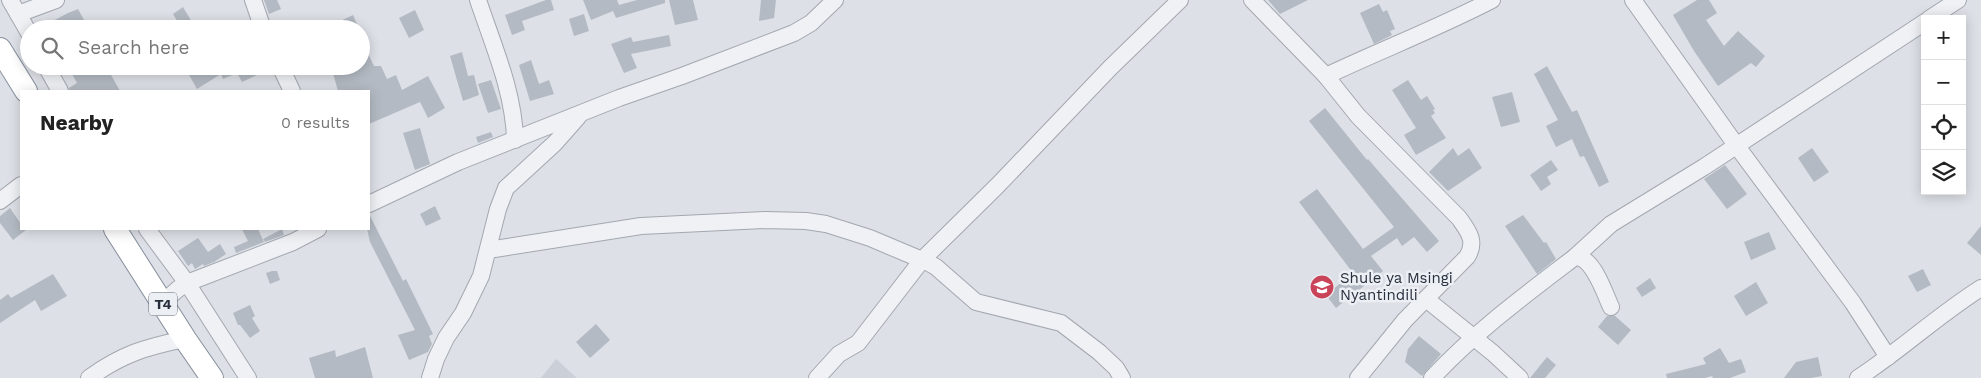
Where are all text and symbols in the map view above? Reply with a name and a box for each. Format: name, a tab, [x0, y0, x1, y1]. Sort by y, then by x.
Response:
map controls	[1921, 15, 1966, 195]
button: +	[1921, 15, 1966, 60]
search box	[20, 20, 370, 75]
icon: search	[38, 34, 66, 62]
text: Search here	[78, 36, 189, 59]
button: −	[1921, 60, 1966, 105]
button: locate	[1921, 105, 1966, 150]
text: Nearby	[40, 110, 113, 135]
text: 0 results	[281, 113, 350, 132]
button: layers	[1921, 150, 1966, 195]
place label: Shule ya Msingi Nyantindili	[1340, 269, 1453, 304]
school or university icon: Shule ya Msingi Nyantindili	[1309, 274, 1335, 300]
road number: T4	[149, 292, 177, 316]

